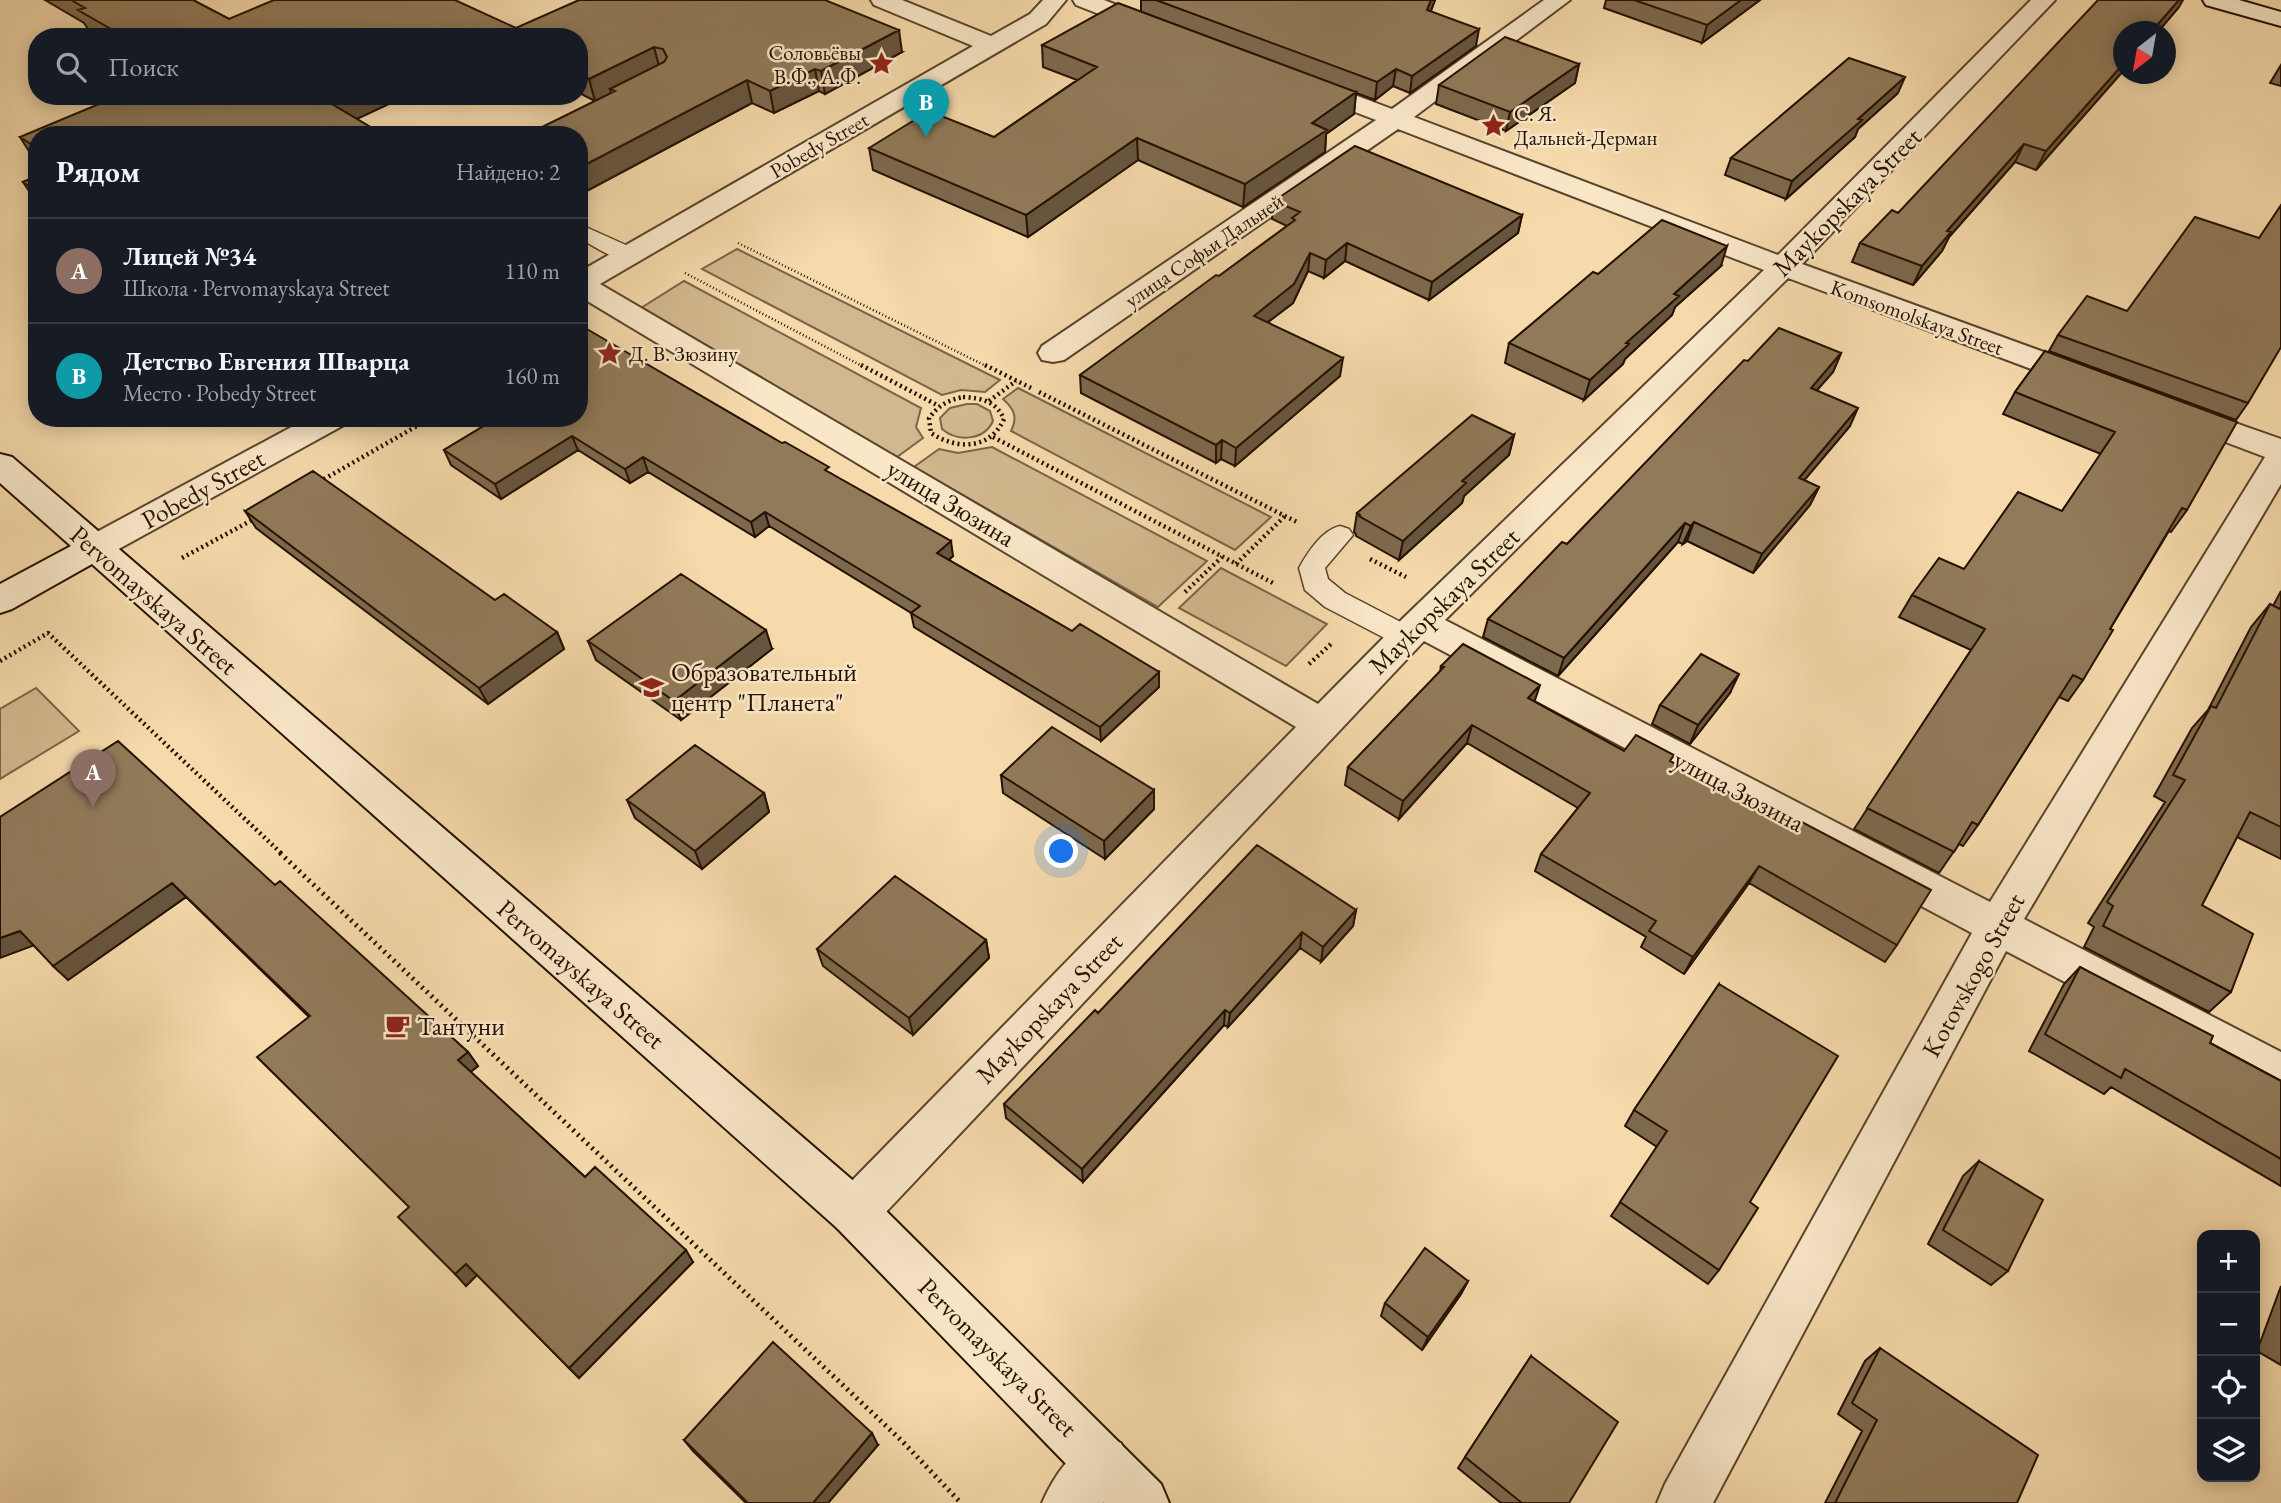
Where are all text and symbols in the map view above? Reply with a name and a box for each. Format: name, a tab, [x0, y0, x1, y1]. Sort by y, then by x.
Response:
north arrow	[2113, 21, 2176, 84]
search box	[28, 28, 588, 105]
place label: Соловьёвы В.Ф., А.Ф.	[768, 39, 861, 90]
icon: search	[52, 48, 90, 86]
text: Поиск	[108, 50, 179, 84]
place icon: Соловьёвы В.Ф., А.Ф.	[867, 50, 895, 78]
pin: B	[903, 79, 949, 137]
place label: С. Я. Дальней-Дерман	[1514, 100, 1658, 151]
street label: Pobedy Street	[765, 106, 874, 184]
place icon: С. Я. Дальней-Дерман	[1480, 111, 1508, 139]
street label: Maykopskaya Street	[1765, 120, 1929, 284]
text: Рядом	[56, 152, 140, 191]
text: Найдено: 2	[456, 157, 560, 187]
street label: улица Софьи Дальней	[1119, 187, 1289, 313]
text: Лицей №34	[123, 239, 256, 273]
text: A	[71, 256, 87, 286]
text: 110 m	[504, 256, 560, 286]
text: Школа · Pervomayskaya Street	[123, 273, 389, 303]
street label: Komsomolskaya Street	[1827, 273, 2008, 361]
place icon: Д. В. Зюзину	[595, 339, 623, 367]
place label: Д. В. Зюзину	[629, 340, 738, 367]
text: Детство Евгения Шварца	[123, 344, 410, 378]
text: B	[72, 361, 86, 391]
text: 160 m	[504, 361, 560, 391]
text: Место · Pobedy Street	[123, 378, 316, 408]
street label: Pobedy Street	[135, 441, 271, 537]
street label: улица Зюзина	[881, 451, 1022, 555]
street label: Pervomayskaya Street	[63, 518, 245, 682]
street label: Maykopskaya Street	[1361, 520, 1527, 682]
place label: Образовательный центр "Планета"	[671, 655, 857, 719]
school or university icon: Образовательный центр "Планета"	[637, 673, 665, 701]
street label: улица Зюзина	[1668, 742, 1811, 840]
pin: A	[70, 749, 116, 807]
your location	[1044, 834, 1078, 868]
street label: Kotovskogo Street	[1914, 887, 2032, 1063]
street label: Pervomayskaya Street	[490, 892, 672, 1056]
street label: Maykopskaya Street	[968, 925, 1130, 1091]
place label: Тантуни	[417, 1009, 505, 1043]
cafe icon: Тантуни	[383, 1012, 411, 1040]
map controls	[2197, 1230, 2260, 1482]
button: +	[2197, 1230, 2260, 1293]
street label: Pervomayskaya Street	[911, 1270, 1085, 1444]
button: −	[2197, 1293, 2260, 1356]
button: locate	[2197, 1356, 2260, 1419]
button: layers	[2197, 1419, 2260, 1482]

